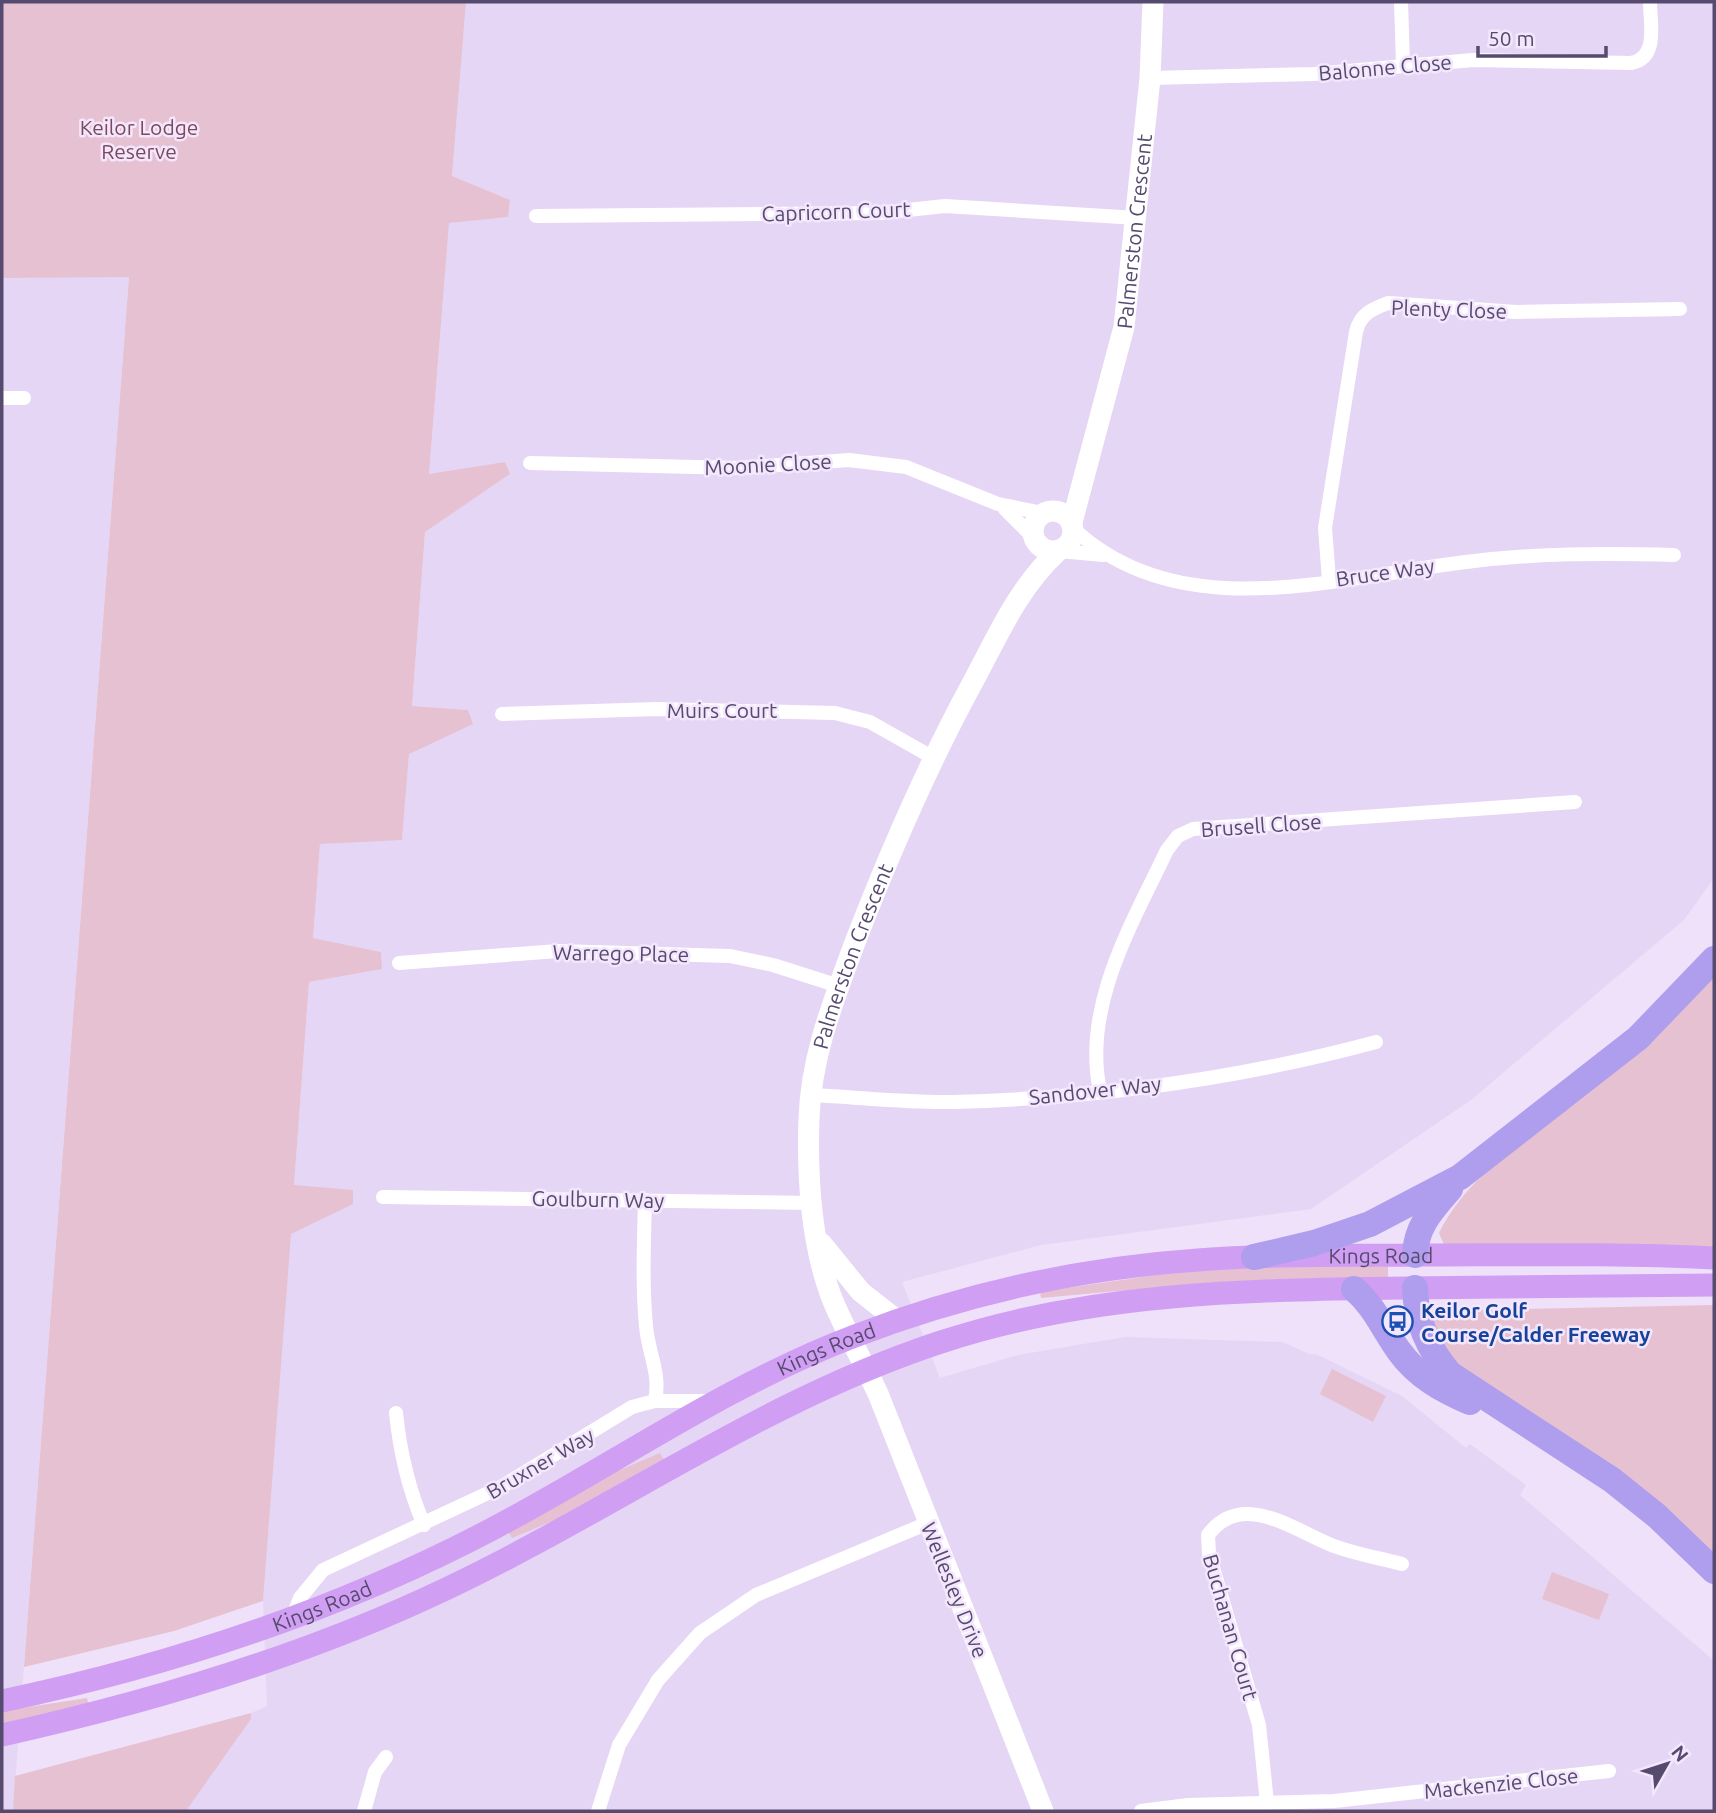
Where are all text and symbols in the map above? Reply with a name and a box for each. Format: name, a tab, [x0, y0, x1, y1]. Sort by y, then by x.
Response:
scale bar	[1478, 14, 1606, 58]
text: 50 m	[1488, 26, 1535, 50]
street label: Balonne Close	[1317, 49, 1453, 85]
park label: Keilor Lodge Reserve	[80, 115, 198, 163]
street label: Palmerston Crescent	[1112, 133, 1156, 330]
street label: Capricorn Court	[761, 196, 911, 226]
street label: Plenty Close	[1391, 295, 1507, 323]
street label: Moonie Close	[704, 449, 832, 479]
street label: Bruce Way	[1334, 553, 1436, 591]
street label: Muirs Court	[667, 698, 777, 722]
street label: Brusell Close	[1200, 809, 1322, 841]
street label: Palmerston Crescent	[808, 860, 897, 1052]
street label: Warrego Place	[552, 940, 690, 966]
street label: Sandover Way	[1028, 1071, 1162, 1109]
street label: Goulburn Way	[531, 1186, 665, 1212]
street label: Kings Road	[1328, 1243, 1433, 1267]
place label: Keilor Golf Course/Calder Freeway	[1421, 1298, 1650, 1346]
bus stop icon: Keilor Golf Course/Calder Freeway	[1381, 1305, 1415, 1339]
street label: Kings Road	[773, 1317, 879, 1380]
street label: Bruxner Way	[482, 1423, 598, 1503]
street label: Wellesley Drive	[917, 1519, 993, 1661]
street label: Buchanan Court	[1199, 1551, 1263, 1703]
street label: Kings Road	[269, 1576, 375, 1636]
north arrow	[1632, 1729, 1702, 1799]
text: N	[1667, 1741, 1693, 1766]
street label: Mackenzie Close	[1423, 1763, 1579, 1803]

